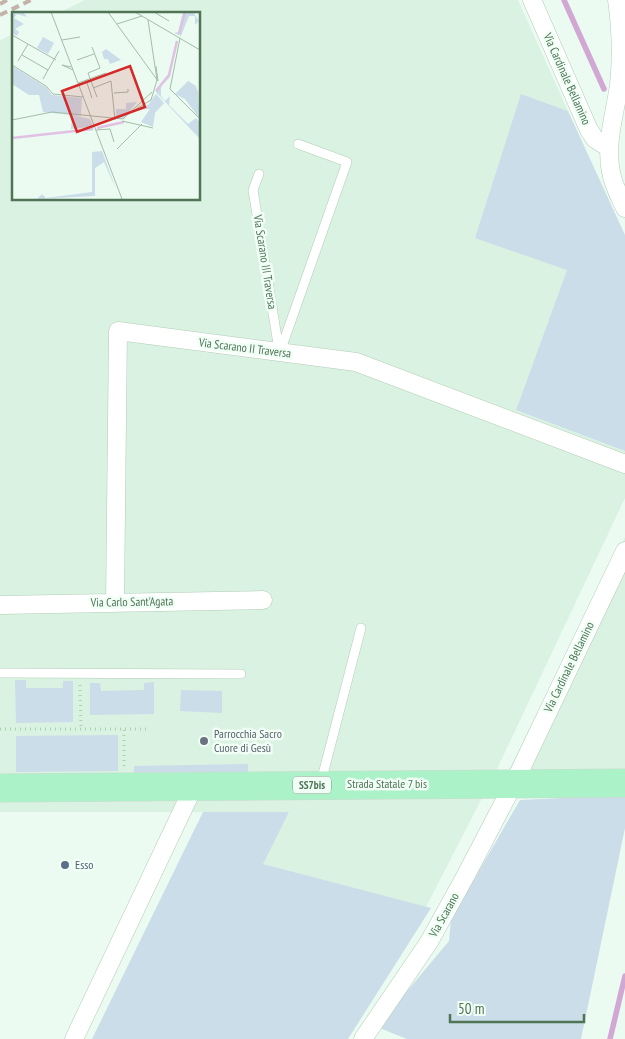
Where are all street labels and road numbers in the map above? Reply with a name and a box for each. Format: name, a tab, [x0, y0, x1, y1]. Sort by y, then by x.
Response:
street label: Via Cardinale Bellamino	[540, 30, 594, 127]
street label: Via Scarano III Traversa	[250, 213, 280, 311]
street label: Via Scarano II Traversa	[197, 334, 292, 361]
street label: Via Carlo Sant'Agata	[90, 593, 174, 610]
street label: Via Cardinale Bellamino	[540, 619, 597, 715]
road number: SS7bis	[293, 776, 331, 794]
street label: Strada Statale 7 bis	[347, 776, 427, 791]
street label: Via Scarano	[425, 890, 462, 940]

